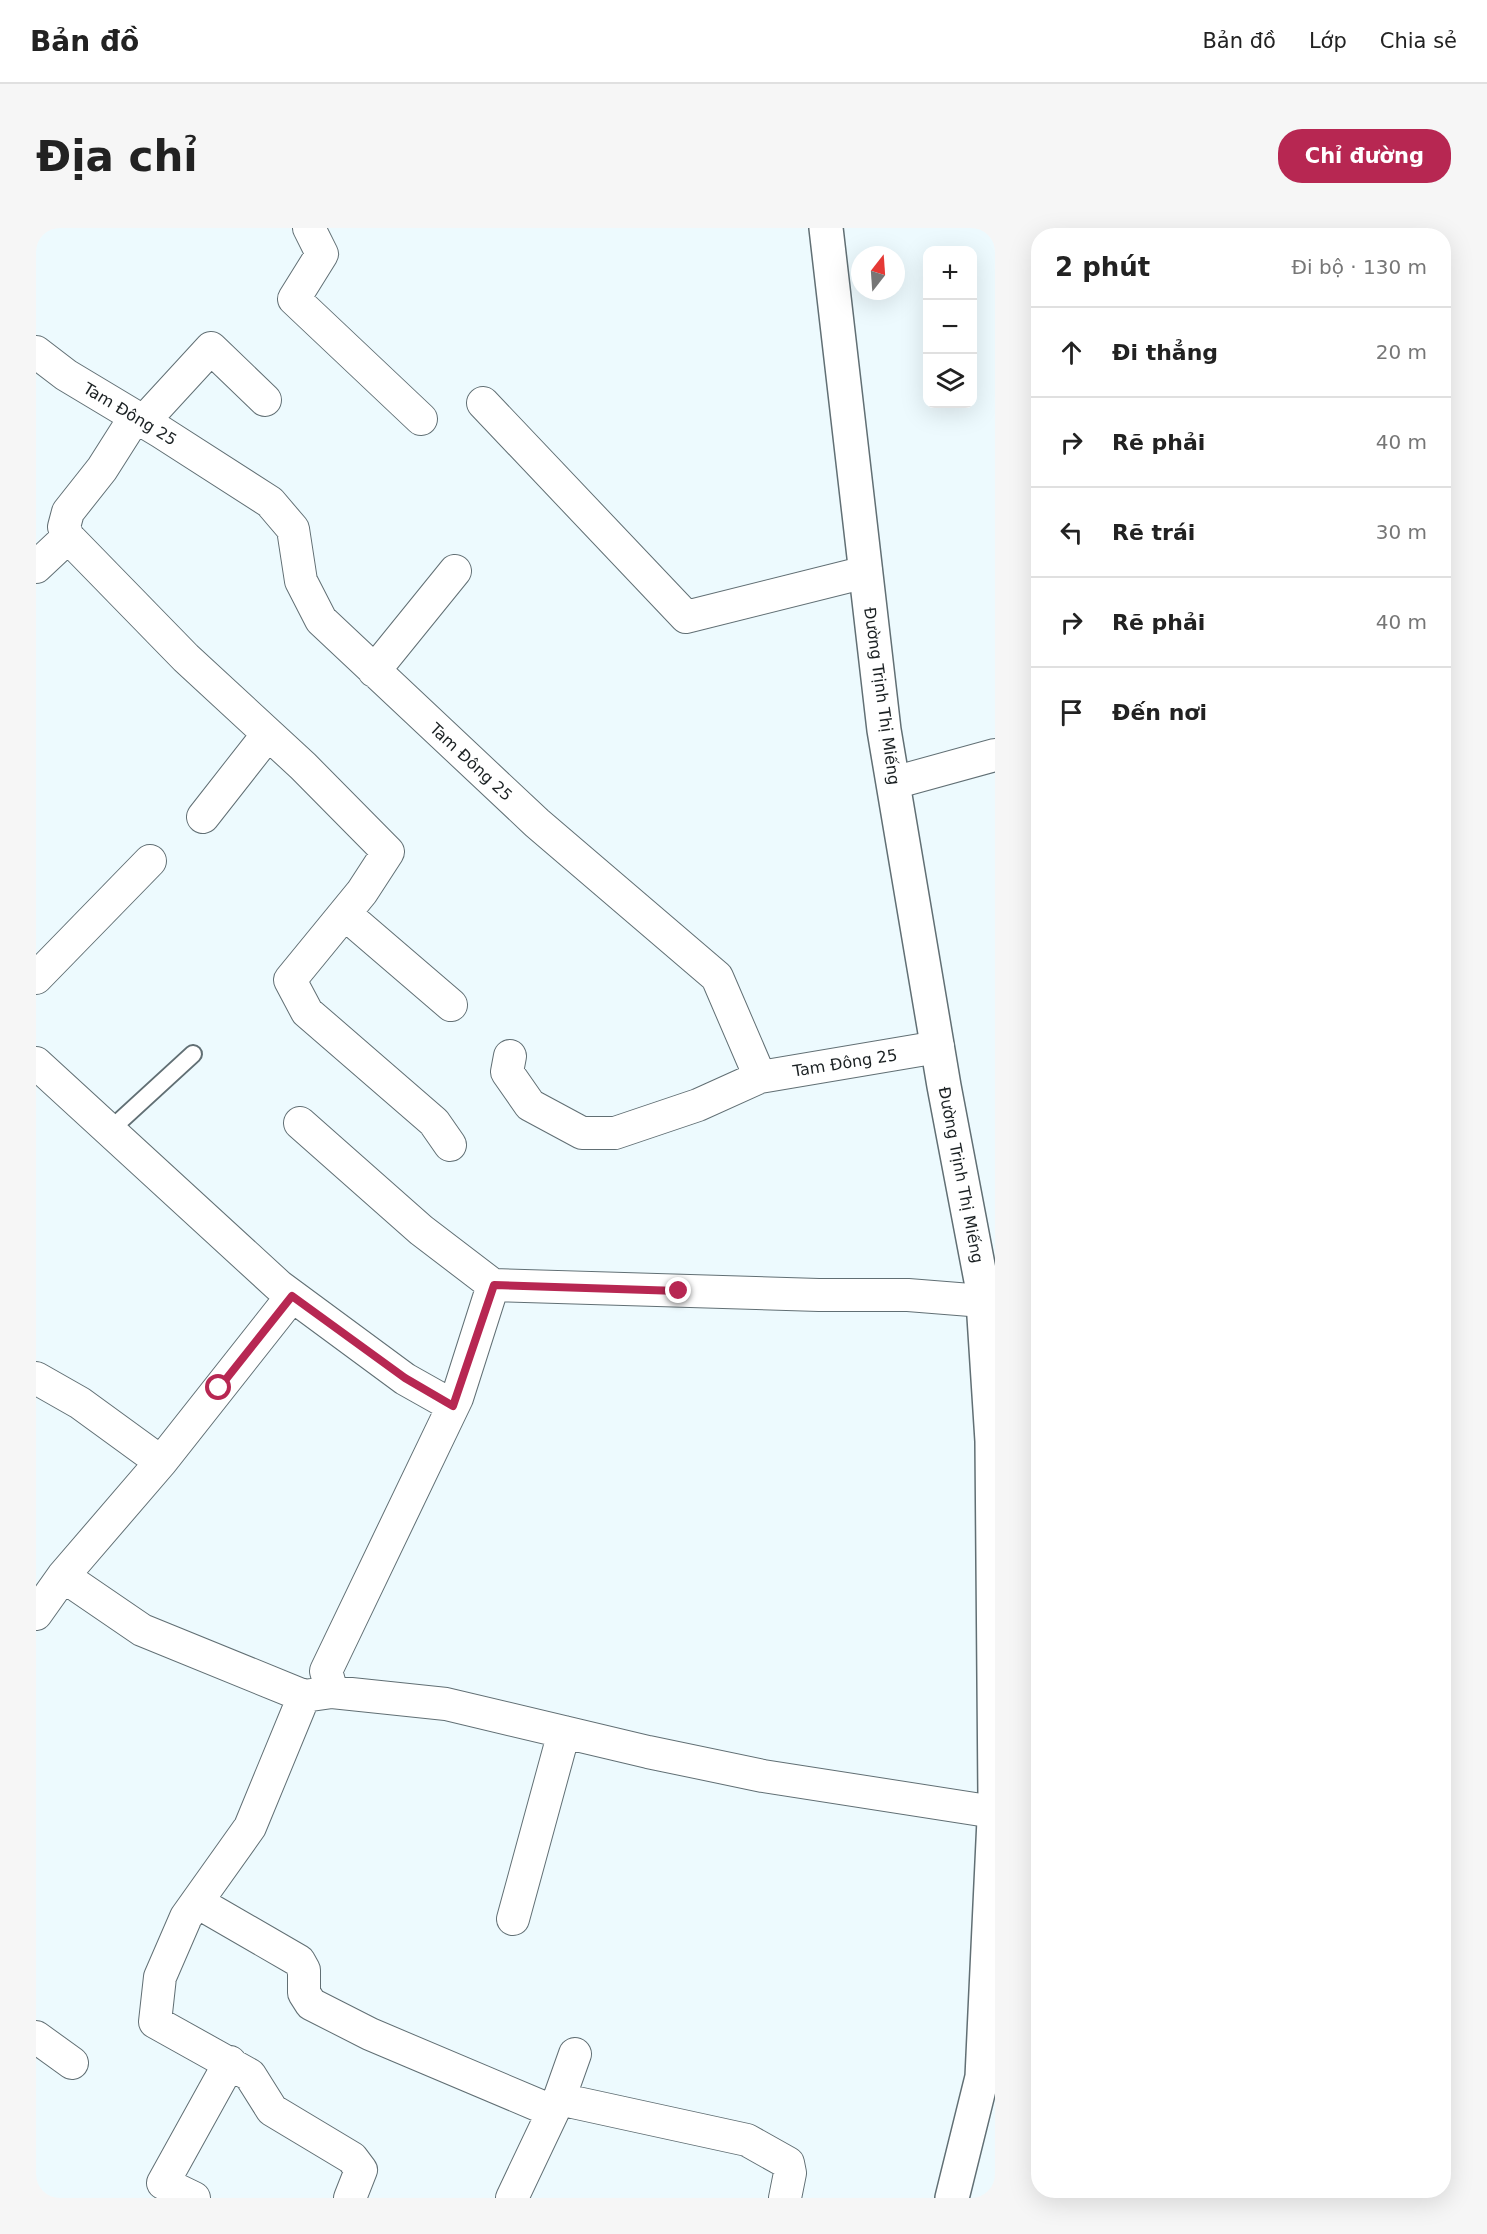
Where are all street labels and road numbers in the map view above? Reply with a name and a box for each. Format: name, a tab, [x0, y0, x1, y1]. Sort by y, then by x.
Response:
street label: Tam Đông 25	[79, 378, 180, 449]
street label: Đường Trịnh Thị Miếng	[860, 606, 904, 786]
street label: Tam Đông 25	[425, 718, 516, 805]
street label: Tam Đông 25	[790, 1045, 899, 1081]
street label: Đường Trịnh Thị Miếng	[935, 1085, 987, 1265]

